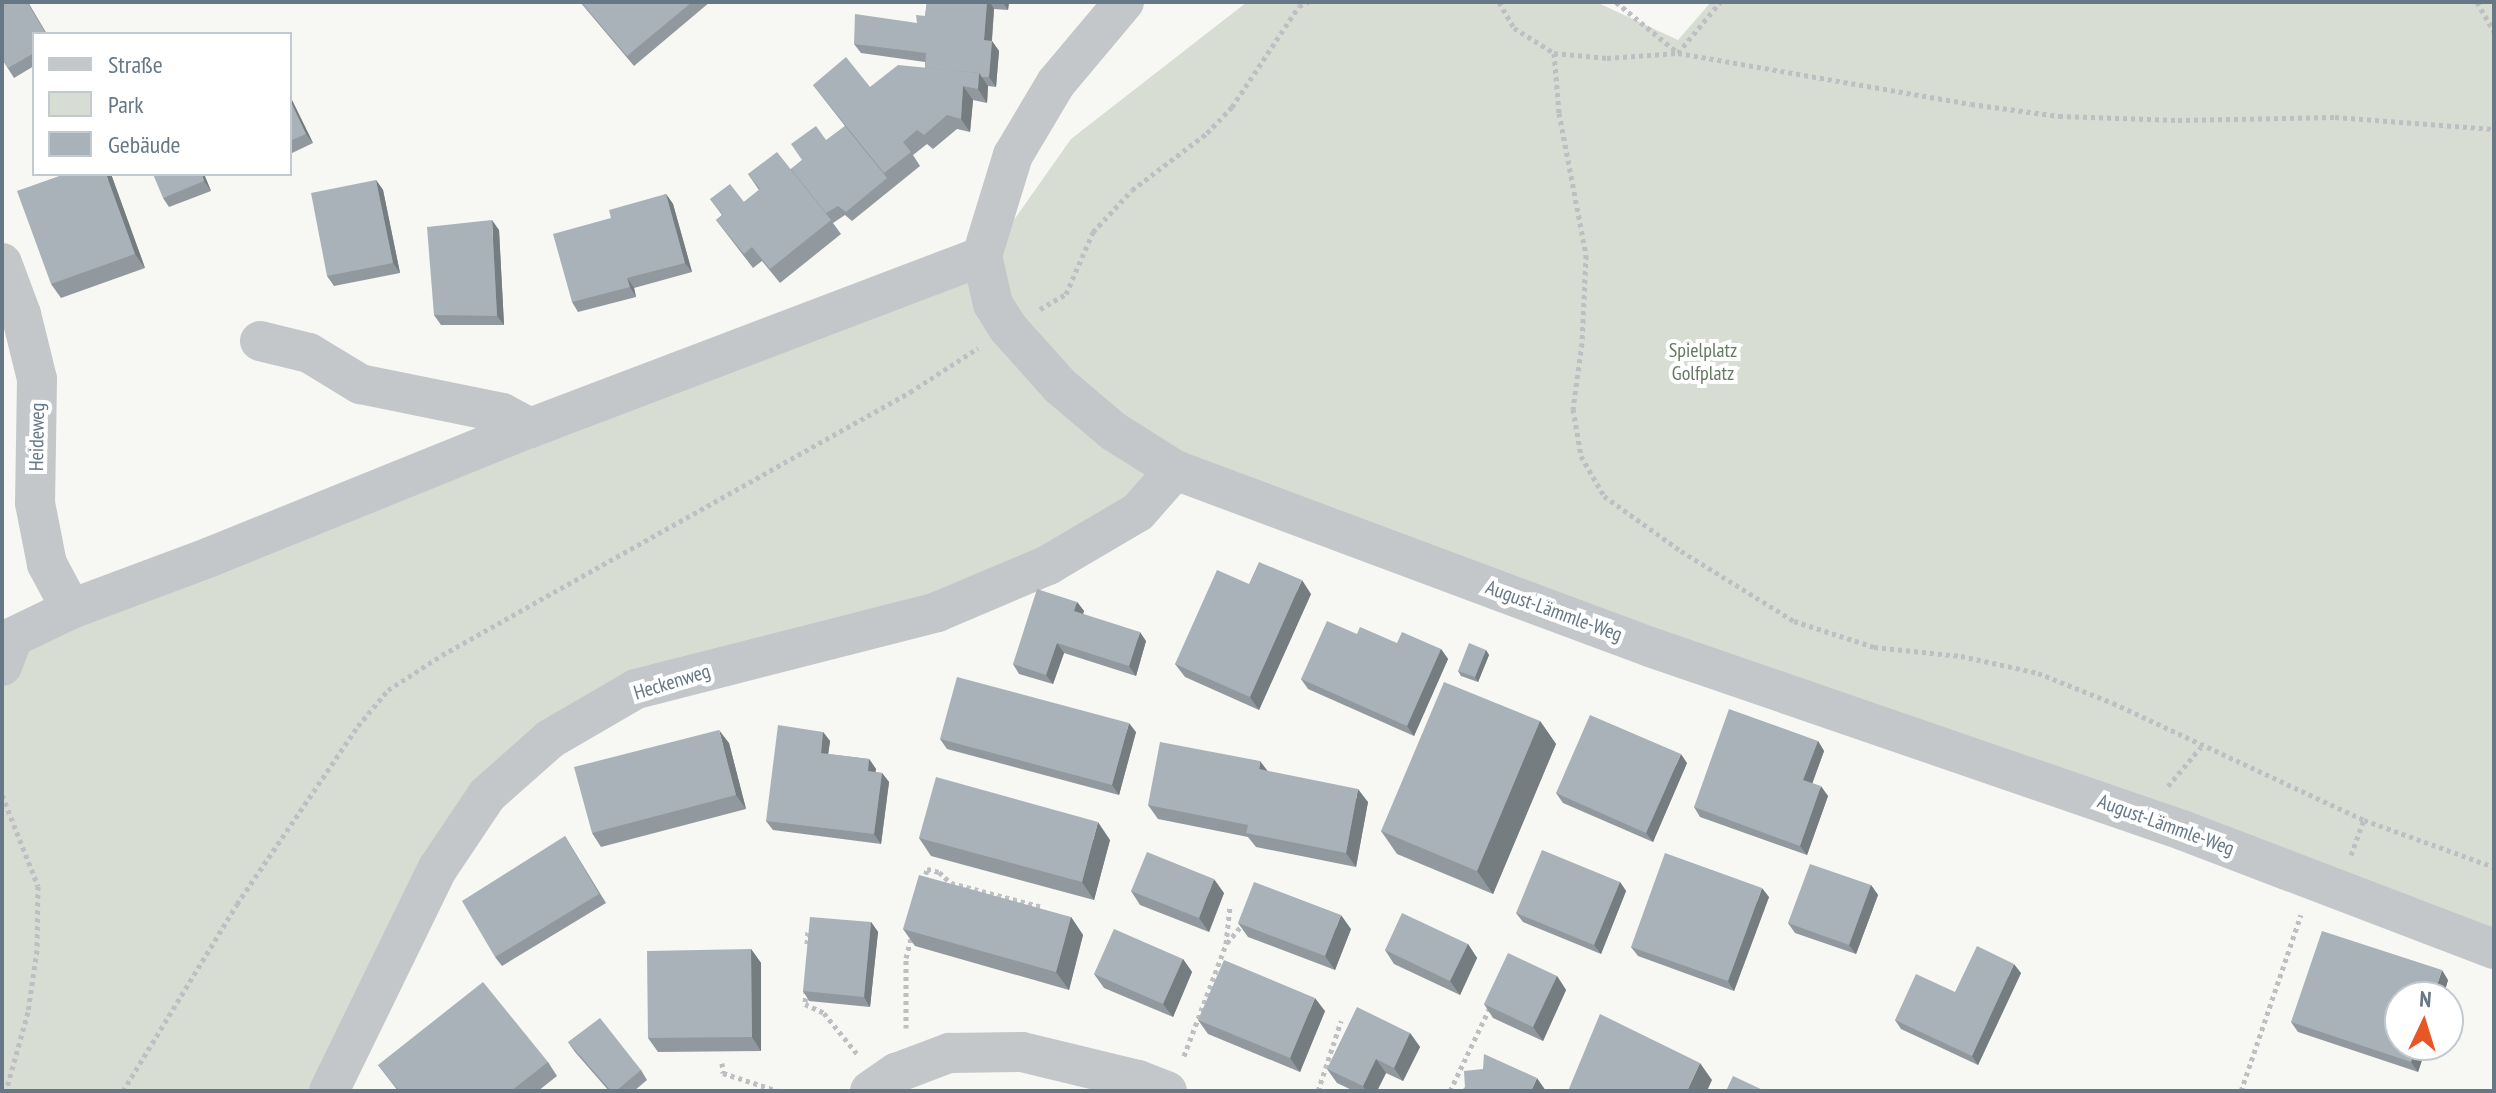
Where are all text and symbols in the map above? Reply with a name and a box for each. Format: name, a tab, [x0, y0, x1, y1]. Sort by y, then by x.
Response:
legend	[32, 32, 292, 176]
text: Straße	[108, 49, 163, 80]
text: Park	[108, 89, 144, 120]
text: Gebäude	[108, 129, 180, 160]
park label: Spielplatz Golfplatz	[1669, 338, 1737, 385]
street label: Heideweg	[24, 403, 50, 471]
street label: August-Lämmle-Weg	[1482, 575, 1626, 647]
street label: Heckenweg	[631, 659, 713, 705]
street label: August-Lämmle-Weg	[2094, 789, 2238, 861]
north arrow	[2384, 981, 2464, 1061]
text: N	[2419, 985, 2432, 1013]

